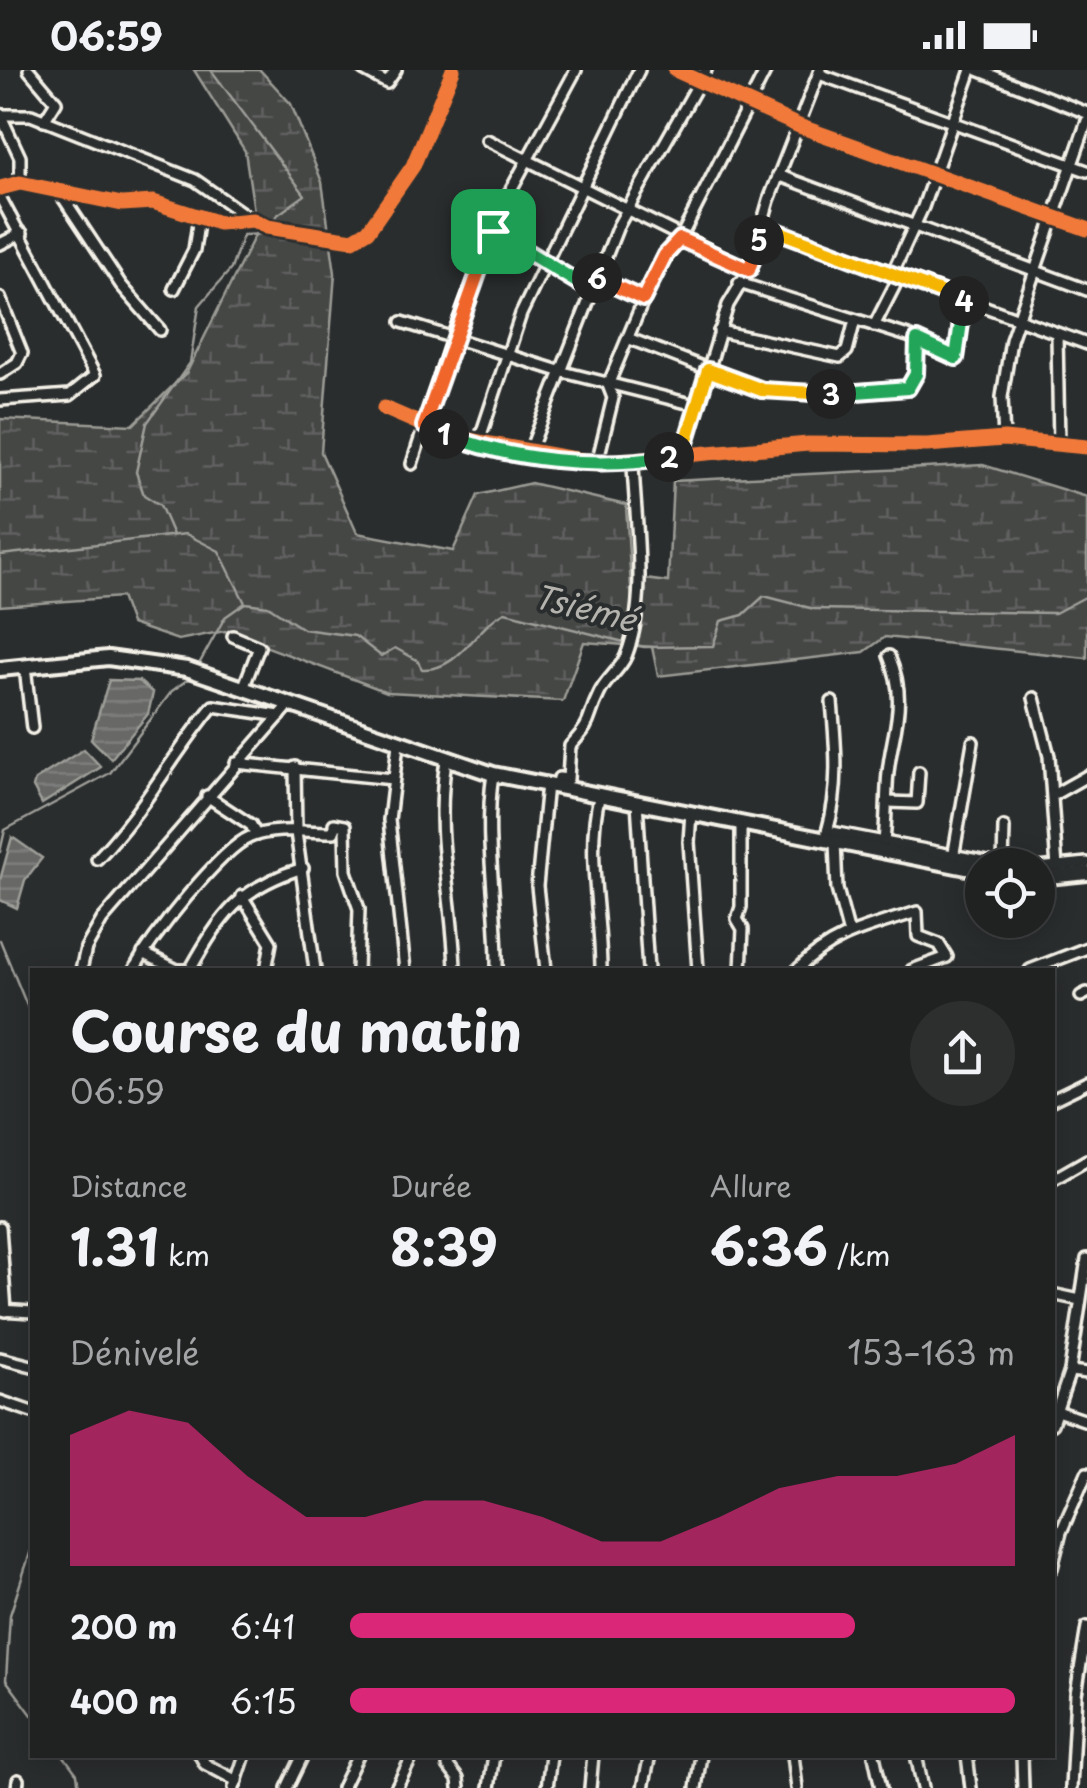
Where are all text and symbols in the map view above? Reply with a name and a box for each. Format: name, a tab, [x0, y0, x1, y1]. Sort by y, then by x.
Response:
text: 06:59	[50, 7, 163, 64]
pin	[451, 189, 536, 274]
icon: arrive	[466, 204, 521, 259]
pin: 5	[734, 215, 784, 265]
text: 5	[750, 218, 768, 261]
pin: 6	[572, 253, 622, 303]
text: 6	[587, 256, 607, 299]
pin: 4	[939, 276, 989, 326]
text: 4	[954, 279, 974, 322]
pin: 3	[806, 369, 856, 419]
text: 3	[822, 372, 840, 415]
pin: 1	[419, 409, 469, 459]
text: 1	[437, 412, 451, 455]
pin: 2	[644, 432, 694, 482]
text: 2	[659, 435, 679, 478]
water label: Tsiémé	[529, 571, 644, 644]
map controls	[965, 848, 1055, 938]
button: locate	[965, 848, 1055, 938]
text: Course du matin	[70, 988, 522, 1071]
button: share	[910, 1001, 1015, 1106]
text: 06:59	[70, 1067, 165, 1115]
text: Distance	[70, 1164, 188, 1207]
text: Durée	[390, 1164, 472, 1207]
text: Allure	[710, 1164, 791, 1207]
text: 1.31	[70, 1207, 159, 1283]
text: 8:39	[390, 1207, 498, 1283]
text: 6:36	[710, 1207, 828, 1283]
text: km	[159, 1233, 210, 1276]
text: /km	[828, 1233, 891, 1276]
text: Dénivelé	[70, 1328, 200, 1376]
text: 153–163 m	[847, 1328, 1015, 1376]
text: 200 m	[70, 1602, 177, 1650]
text: 6:41	[230, 1602, 295, 1650]
text: 400 m	[70, 1677, 178, 1725]
text: 6:15	[230, 1677, 297, 1725]

